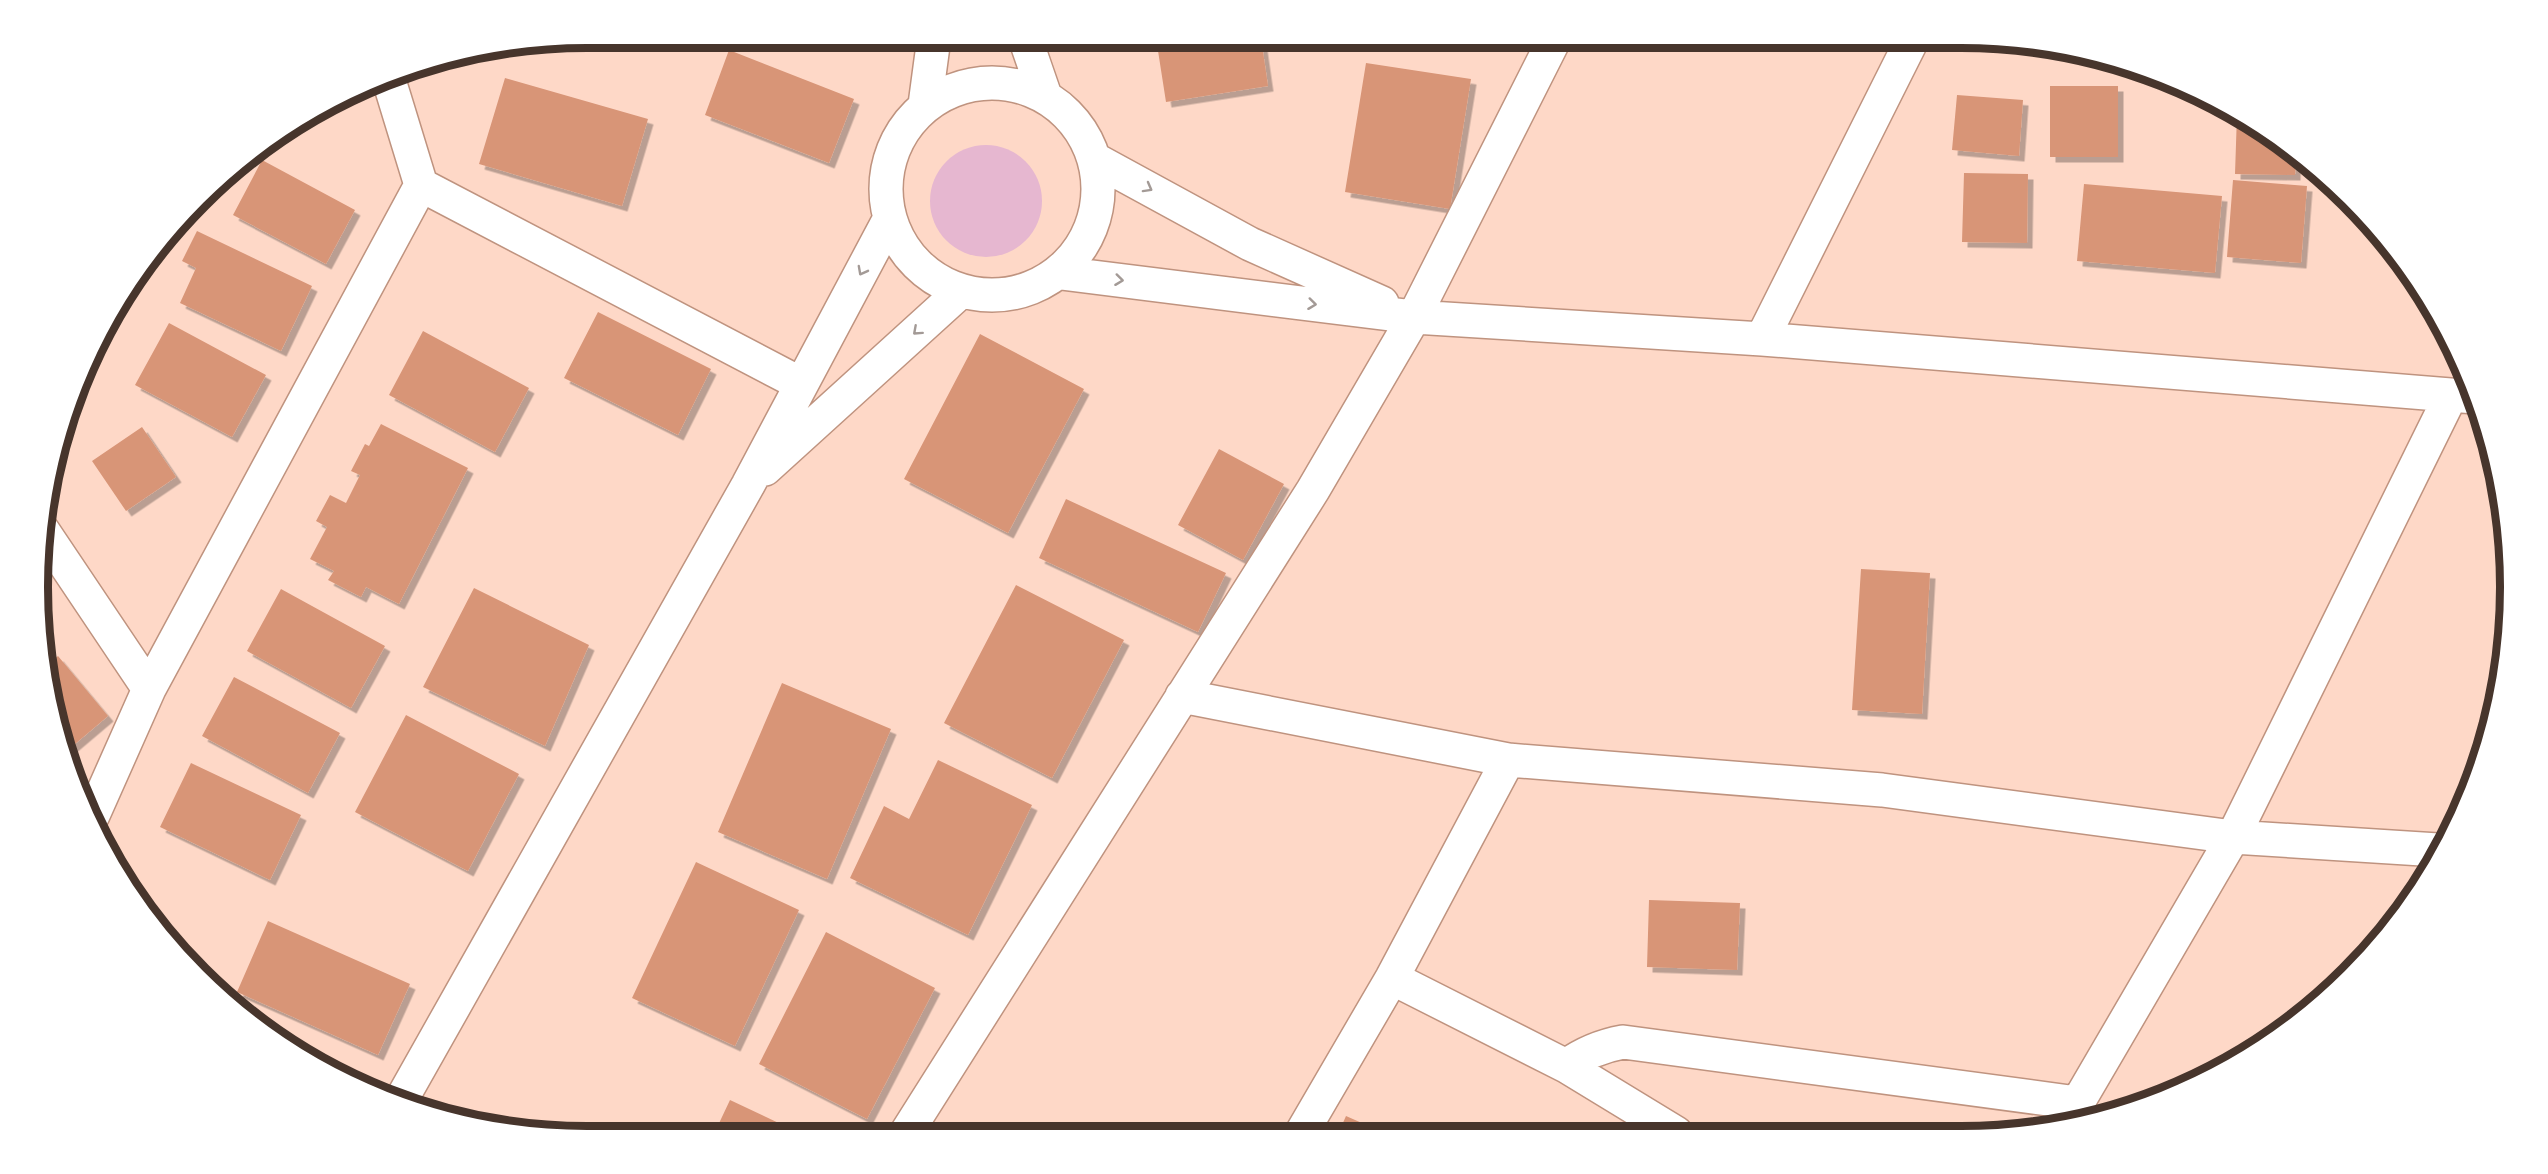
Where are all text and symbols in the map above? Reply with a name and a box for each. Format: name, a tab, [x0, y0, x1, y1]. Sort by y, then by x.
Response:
one-way arrow	[1141, 181, 1152, 192]
one-way arrow	[858, 265, 869, 276]
one-way arrow	[1114, 273, 1123, 285]
one-way arrow	[1308, 297, 1317, 310]
one-way arrow	[913, 324, 924, 335]

